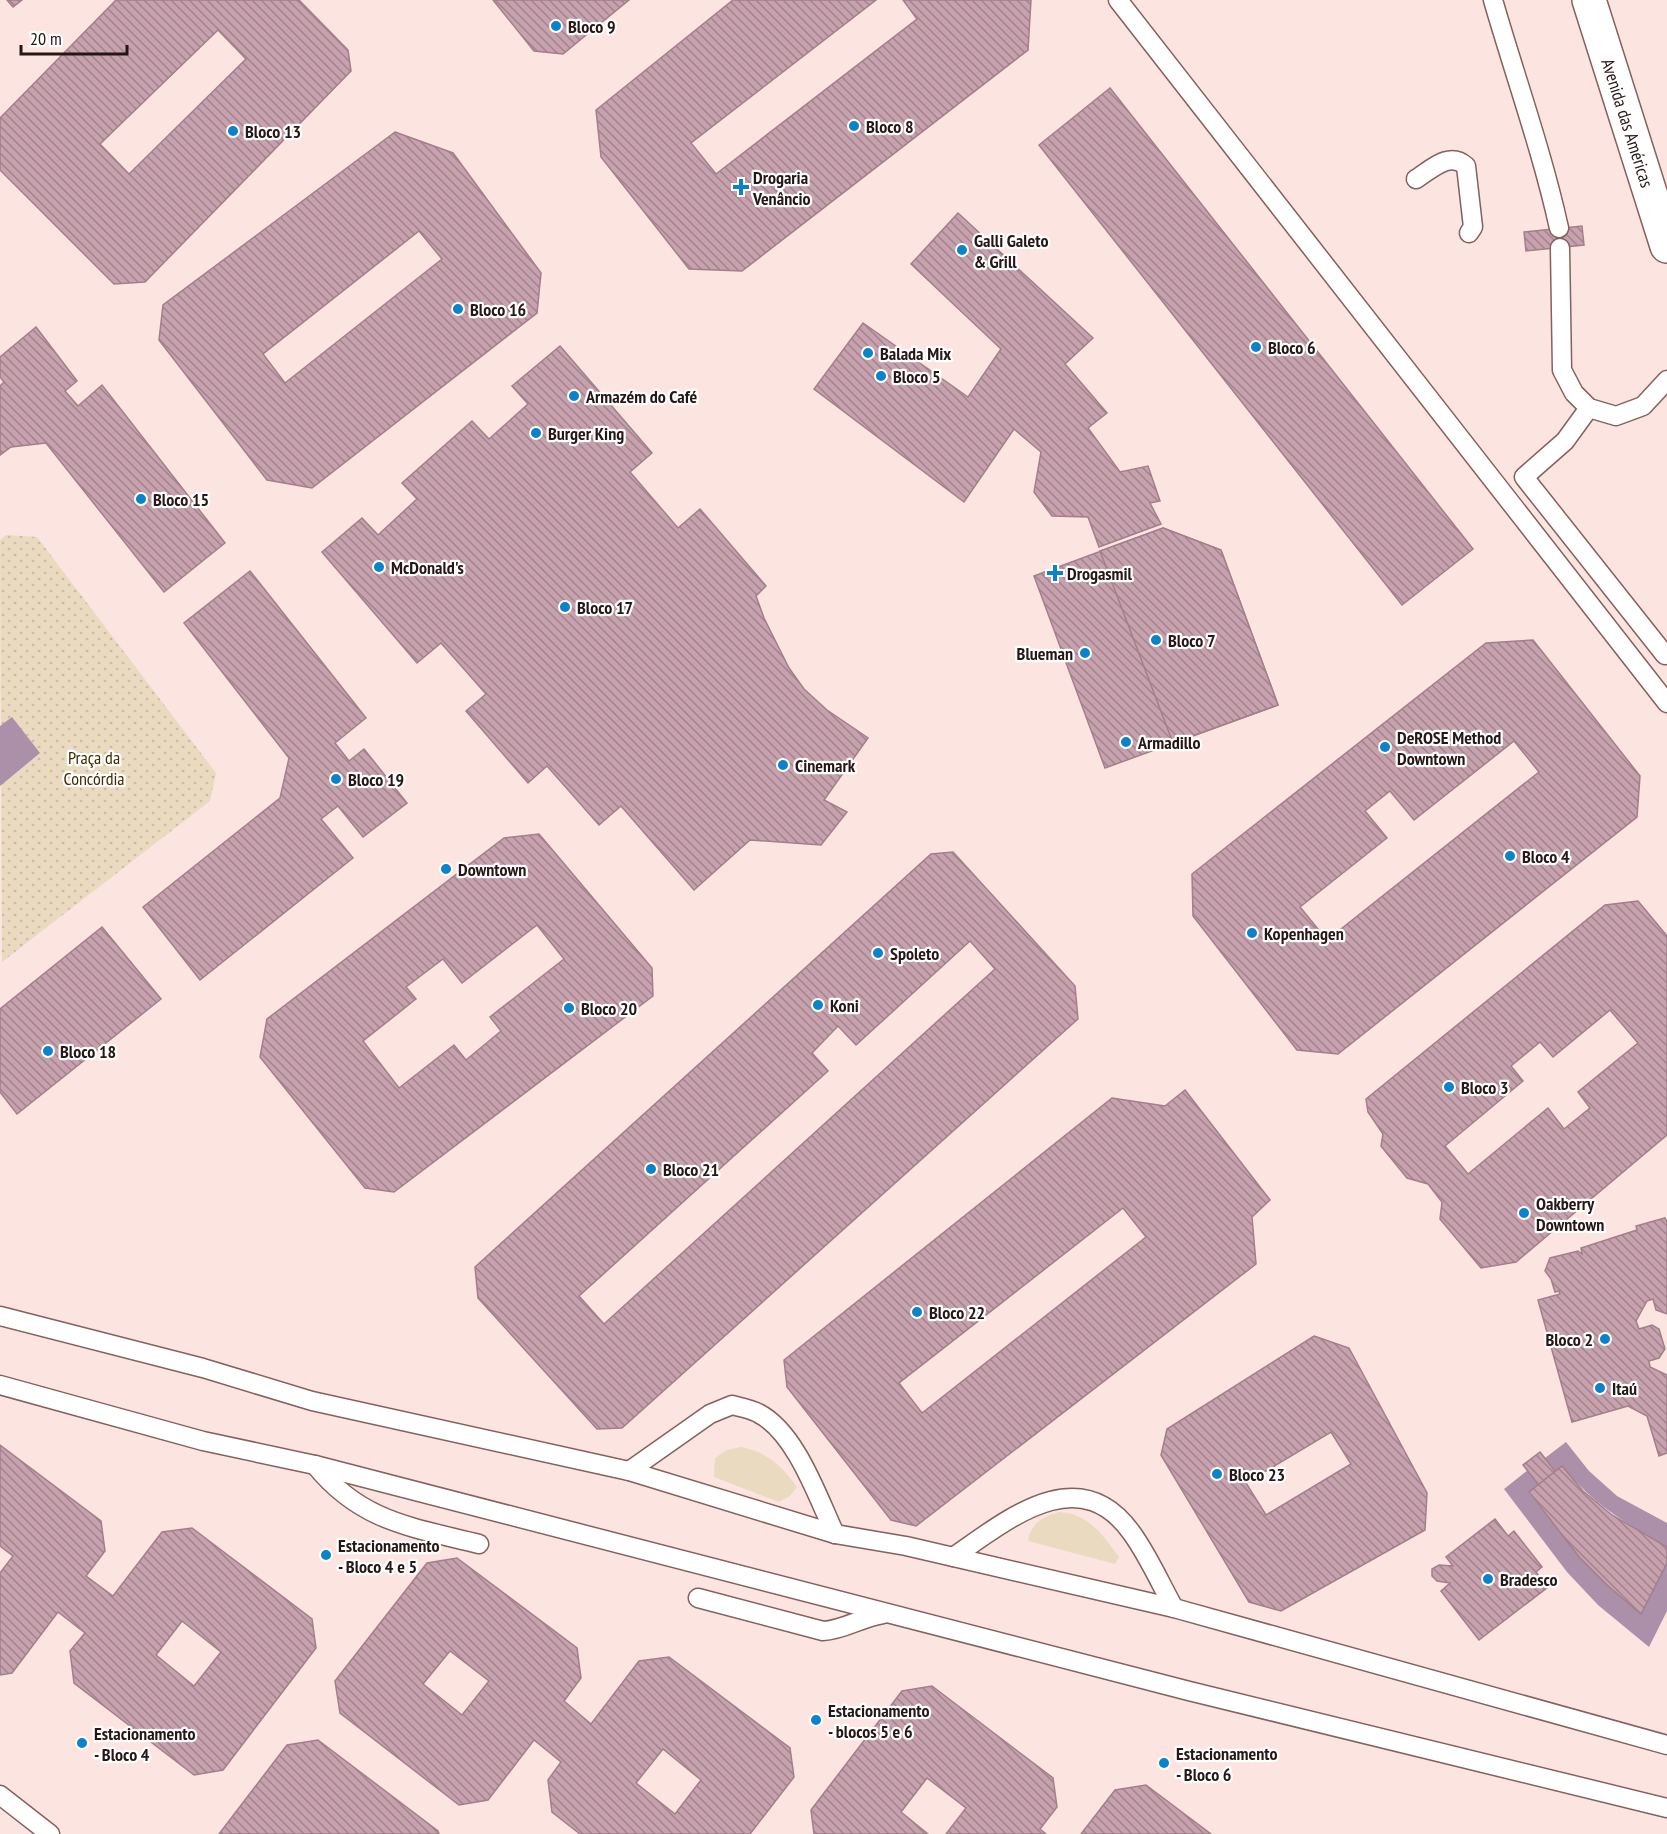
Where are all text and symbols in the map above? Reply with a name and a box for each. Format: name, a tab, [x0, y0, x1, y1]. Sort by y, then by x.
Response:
place label: Bloco 9	[568, 15, 616, 38]
scale bar	[21, 18, 128, 56]
marker: Bloco 9	[549, 19, 563, 33]
text: 20 m	[30, 27, 62, 50]
street label: Avenida das Américas	[1597, 56, 1659, 190]
place label: Bloco 8	[866, 115, 914, 138]
marker: Bloco 8	[847, 119, 861, 133]
place label: Bloco 13	[245, 120, 301, 143]
marker: Bloco 13	[226, 124, 240, 138]
place label: Drogaria Venâncio	[752, 166, 811, 210]
marker: Drogaria Venâncio	[734, 180, 748, 194]
place label: Galli Galeto & Grill	[974, 229, 1049, 273]
marker: Galli Galeto & Grill	[955, 243, 969, 257]
place label: Bloco 16	[470, 298, 526, 321]
marker: Bloco 16	[451, 302, 465, 316]
place label: Bloco 6	[1268, 336, 1316, 359]
marker: Bloco 6	[1249, 340, 1263, 354]
place label: Balada Mix	[880, 342, 951, 365]
marker: Balada Mix	[861, 346, 875, 360]
place label: Bloco 5	[893, 365, 941, 388]
marker: Bloco 5	[874, 369, 888, 383]
place label: Armazém do Café	[585, 385, 698, 408]
marker: Armazém do Café	[567, 389, 581, 403]
place label: Burger King	[548, 422, 624, 445]
marker: Burger King	[529, 426, 543, 440]
place label: Bloco 15	[153, 488, 209, 511]
marker: Bloco 15	[134, 492, 148, 506]
place label: McDonald's	[391, 556, 464, 579]
marker: McDonald's	[372, 560, 386, 574]
place label: Drogasmil	[1067, 562, 1133, 585]
marker: Drogasmil	[1048, 566, 1062, 580]
place label: Bloco 17	[577, 596, 633, 619]
marker: Bloco 17	[558, 600, 572, 614]
place label: Bloco 7	[1168, 629, 1216, 652]
marker: Bloco 7	[1149, 633, 1163, 647]
place label: Blueman	[1017, 642, 1073, 665]
marker: Blueman	[1078, 646, 1092, 660]
place label: DeROSE Method Downtown	[1397, 726, 1501, 770]
place label: Armadillo	[1137, 731, 1200, 754]
marker: Armadillo	[1119, 735, 1133, 749]
marker: DeROSE Method Downtown	[1378, 740, 1392, 754]
park label: Praça da Concórdia	[63, 746, 125, 790]
place label: Cinemark	[795, 754, 856, 777]
marker: Cinemark	[776, 758, 790, 772]
place label: Bloco 19	[348, 768, 404, 791]
marker: Bloco 19	[329, 772, 343, 786]
place label: Bloco 4	[1522, 845, 1570, 868]
marker: Bloco 4	[1503, 849, 1517, 863]
place label: Downtown	[458, 858, 526, 881]
marker: Downtown	[439, 862, 453, 876]
place label: Kopenhagen	[1264, 922, 1344, 945]
marker: Kopenhagen	[1245, 926, 1259, 940]
place label: Spoleto	[890, 942, 939, 965]
marker: Spoleto	[871, 946, 885, 960]
place label: Koni	[830, 994, 859, 1017]
place label: Bloco 20	[581, 997, 637, 1020]
marker: Koni	[811, 998, 825, 1012]
marker: Bloco 20	[562, 1001, 576, 1015]
place label: Bloco 18	[60, 1040, 116, 1063]
marker: Bloco 18	[41, 1044, 55, 1058]
place label: Bloco 3	[1461, 1076, 1509, 1099]
marker: Bloco 3	[1442, 1080, 1456, 1094]
place label: Bloco 21	[663, 1158, 719, 1181]
marker: Bloco 21	[644, 1162, 658, 1176]
place label: Oakberry Downtown	[1536, 1192, 1604, 1236]
marker: Oakberry Downtown	[1517, 1206, 1531, 1220]
place label: Bloco 22	[929, 1301, 985, 1324]
marker: Bloco 22	[910, 1305, 924, 1319]
place label: Bloco 2	[1545, 1328, 1593, 1351]
marker: Bloco 2	[1598, 1332, 1612, 1346]
place label: Itaú	[1612, 1377, 1637, 1400]
marker: Itaú	[1593, 1381, 1607, 1395]
place label: Bloco 23	[1229, 1463, 1285, 1486]
marker: Bloco 23	[1210, 1467, 1224, 1481]
place label: Estacionamento - Bloco 4 e 5	[338, 1534, 440, 1578]
marker: Estacionamento - Bloco 4 e 5	[319, 1548, 333, 1562]
place label: Bradesco	[1500, 1568, 1558, 1591]
marker: Bradesco	[1481, 1572, 1495, 1586]
place label: Estacionamento - blocos 5 e 6	[828, 1699, 930, 1743]
marker: Estacionamento - blocos 5 e 6	[809, 1713, 823, 1727]
place label: Estacionamento - Bloco 4	[94, 1722, 196, 1766]
marker: Estacionamento - Bloco 4	[75, 1736, 89, 1750]
place label: Estacionamento - Bloco 6	[1176, 1742, 1278, 1786]
marker: Estacionamento - Bloco 6	[1157, 1756, 1171, 1770]

